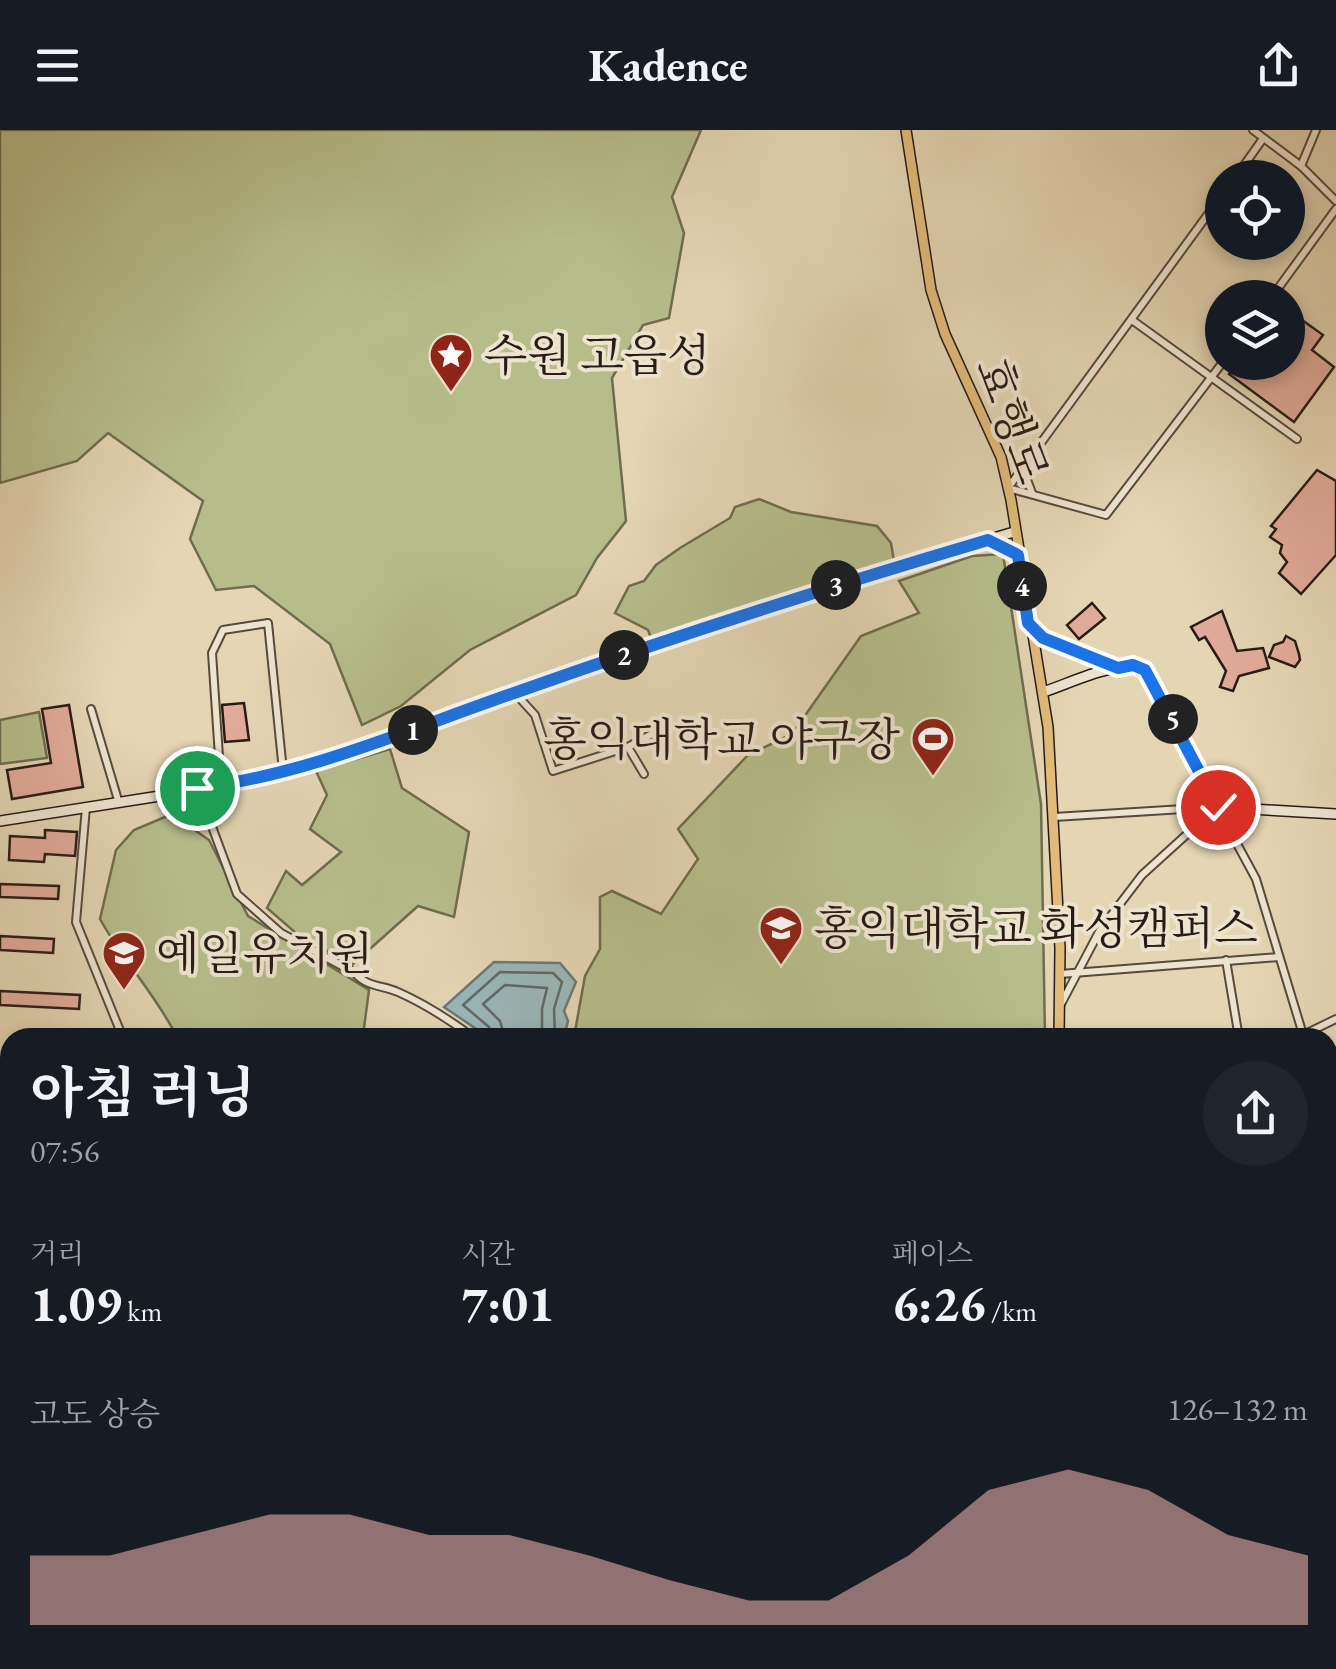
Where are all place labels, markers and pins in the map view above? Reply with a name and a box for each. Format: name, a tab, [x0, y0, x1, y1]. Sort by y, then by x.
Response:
place label: 수원 고읍성	[484, 326, 710, 384]
place icon: 수원 고읍성	[428, 332, 474, 393]
pin: 3	[811, 560, 861, 610]
pin: 4	[997, 561, 1047, 611]
pin: 2	[599, 630, 649, 680]
pin: 5	[1148, 694, 1198, 744]
pin: 1	[388, 705, 438, 755]
place label: 홍익대학교 야구장	[543, 710, 901, 768]
sports icon: 홍익대학교 야구장	[910, 716, 956, 777]
pin	[155, 746, 240, 831]
pin	[1176, 765, 1261, 850]
place label: 홍익대학교 화성캠퍼스	[814, 899, 1258, 957]
school or university icon: 홍익대학교 화성캠퍼스	[758, 905, 804, 966]
place label: 예일유치원	[156, 924, 373, 982]
school or university icon: 예일유치원	[101, 930, 147, 991]

